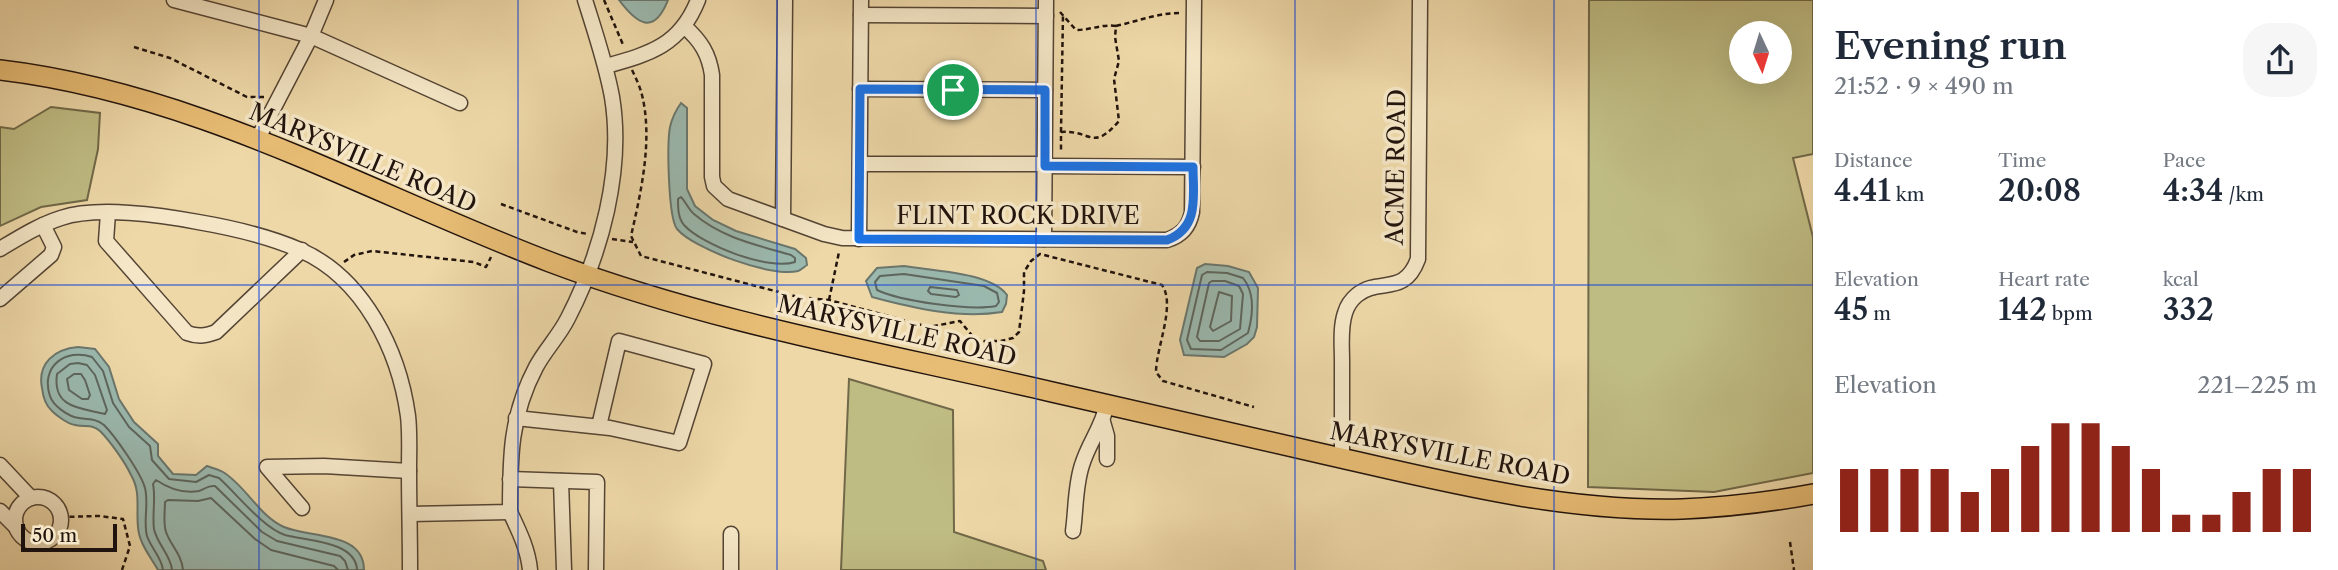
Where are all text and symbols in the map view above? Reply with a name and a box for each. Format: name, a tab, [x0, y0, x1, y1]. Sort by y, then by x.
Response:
north arrow	[1729, 21, 1792, 84]
map controls	[1729, 21, 1792, 84]
text: Evening run	[1834, 22, 2067, 69]
button: share	[2243, 23, 2317, 97]
pin	[923, 60, 983, 120]
icon: arrive	[934, 71, 972, 109]
text: 21:52 · 9 × 490 m	[1834, 72, 2014, 100]
street label: ACME ROAD	[1380, 89, 1411, 246]
street label: MARYSVILLE ROAD	[245, 97, 481, 219]
text: Distance	[1834, 149, 1913, 172]
text: Time	[1998, 149, 2046, 172]
text: Pace	[2163, 149, 2206, 172]
text: 4.41	[1834, 172, 1891, 209]
text: 20:08	[1998, 172, 2081, 209]
text: 4:34	[2163, 172, 2223, 209]
text: km	[1891, 183, 1924, 206]
text: /km	[2223, 183, 2264, 206]
street label: FLINT ROCK DRIVE	[896, 201, 1140, 230]
text: Elevation	[1834, 268, 1919, 291]
text: Heart rate	[1998, 268, 2090, 291]
text: kcal	[2163, 268, 2199, 291]
street label: MARYSVILLE ROAD	[775, 289, 1019, 372]
text: 45	[1834, 291, 1868, 328]
text: 142	[1998, 291, 2047, 328]
text: 332	[2163, 291, 2214, 328]
text: m	[1868, 302, 1891, 325]
text: bpm	[2047, 302, 2093, 325]
text: Elevation	[1834, 371, 1937, 399]
text: 221–225 m	[2197, 371, 2317, 399]
street label: MARYSVILLE ROAD	[1328, 416, 1573, 491]
scale bar	[21, 521, 117, 553]
text: 50 m	[32, 524, 77, 547]

